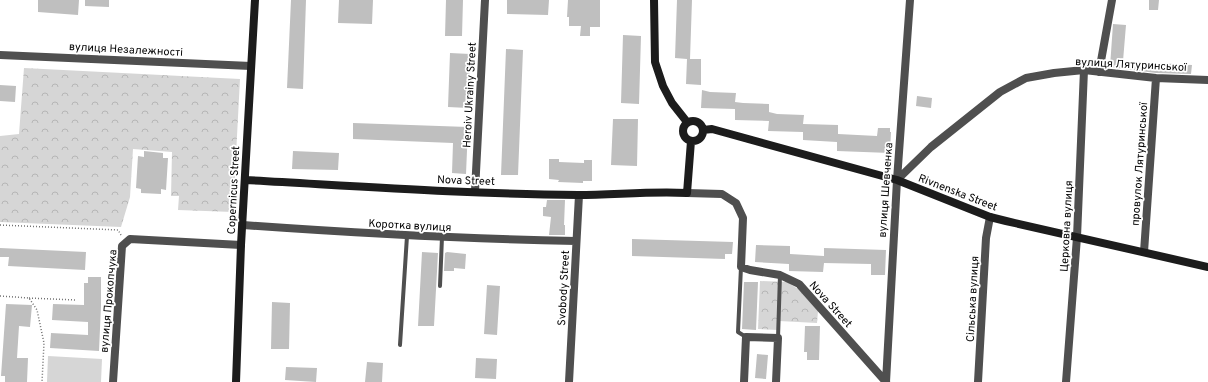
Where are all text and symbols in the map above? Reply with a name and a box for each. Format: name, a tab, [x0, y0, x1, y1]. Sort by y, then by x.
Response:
street label: вулиця Незалежності	[69, 40, 183, 60]
street label: Heroiv Ukrainy Street	[460, 42, 480, 148]
street label: вулиця Лятуринської	[1075, 55, 1187, 75]
street label: провулок Лятуринської	[1129, 102, 1151, 226]
street label: вулиця Шевченка	[876, 142, 896, 238]
street label: Copernicus Street	[225, 145, 243, 235]
street label: Rivnenska Street	[916, 171, 999, 214]
street label: Nova Street	[437, 173, 495, 189]
street label: Церковна вулиця	[1058, 180, 1076, 272]
street label: Коротка вулиця	[368, 217, 452, 235]
street label: вулиця Прокопчука	[98, 249, 121, 353]
street label: Svobody Street	[555, 250, 573, 326]
street label: Сільська вулиця	[964, 256, 982, 343]
street label: Nova Street	[806, 278, 855, 331]

